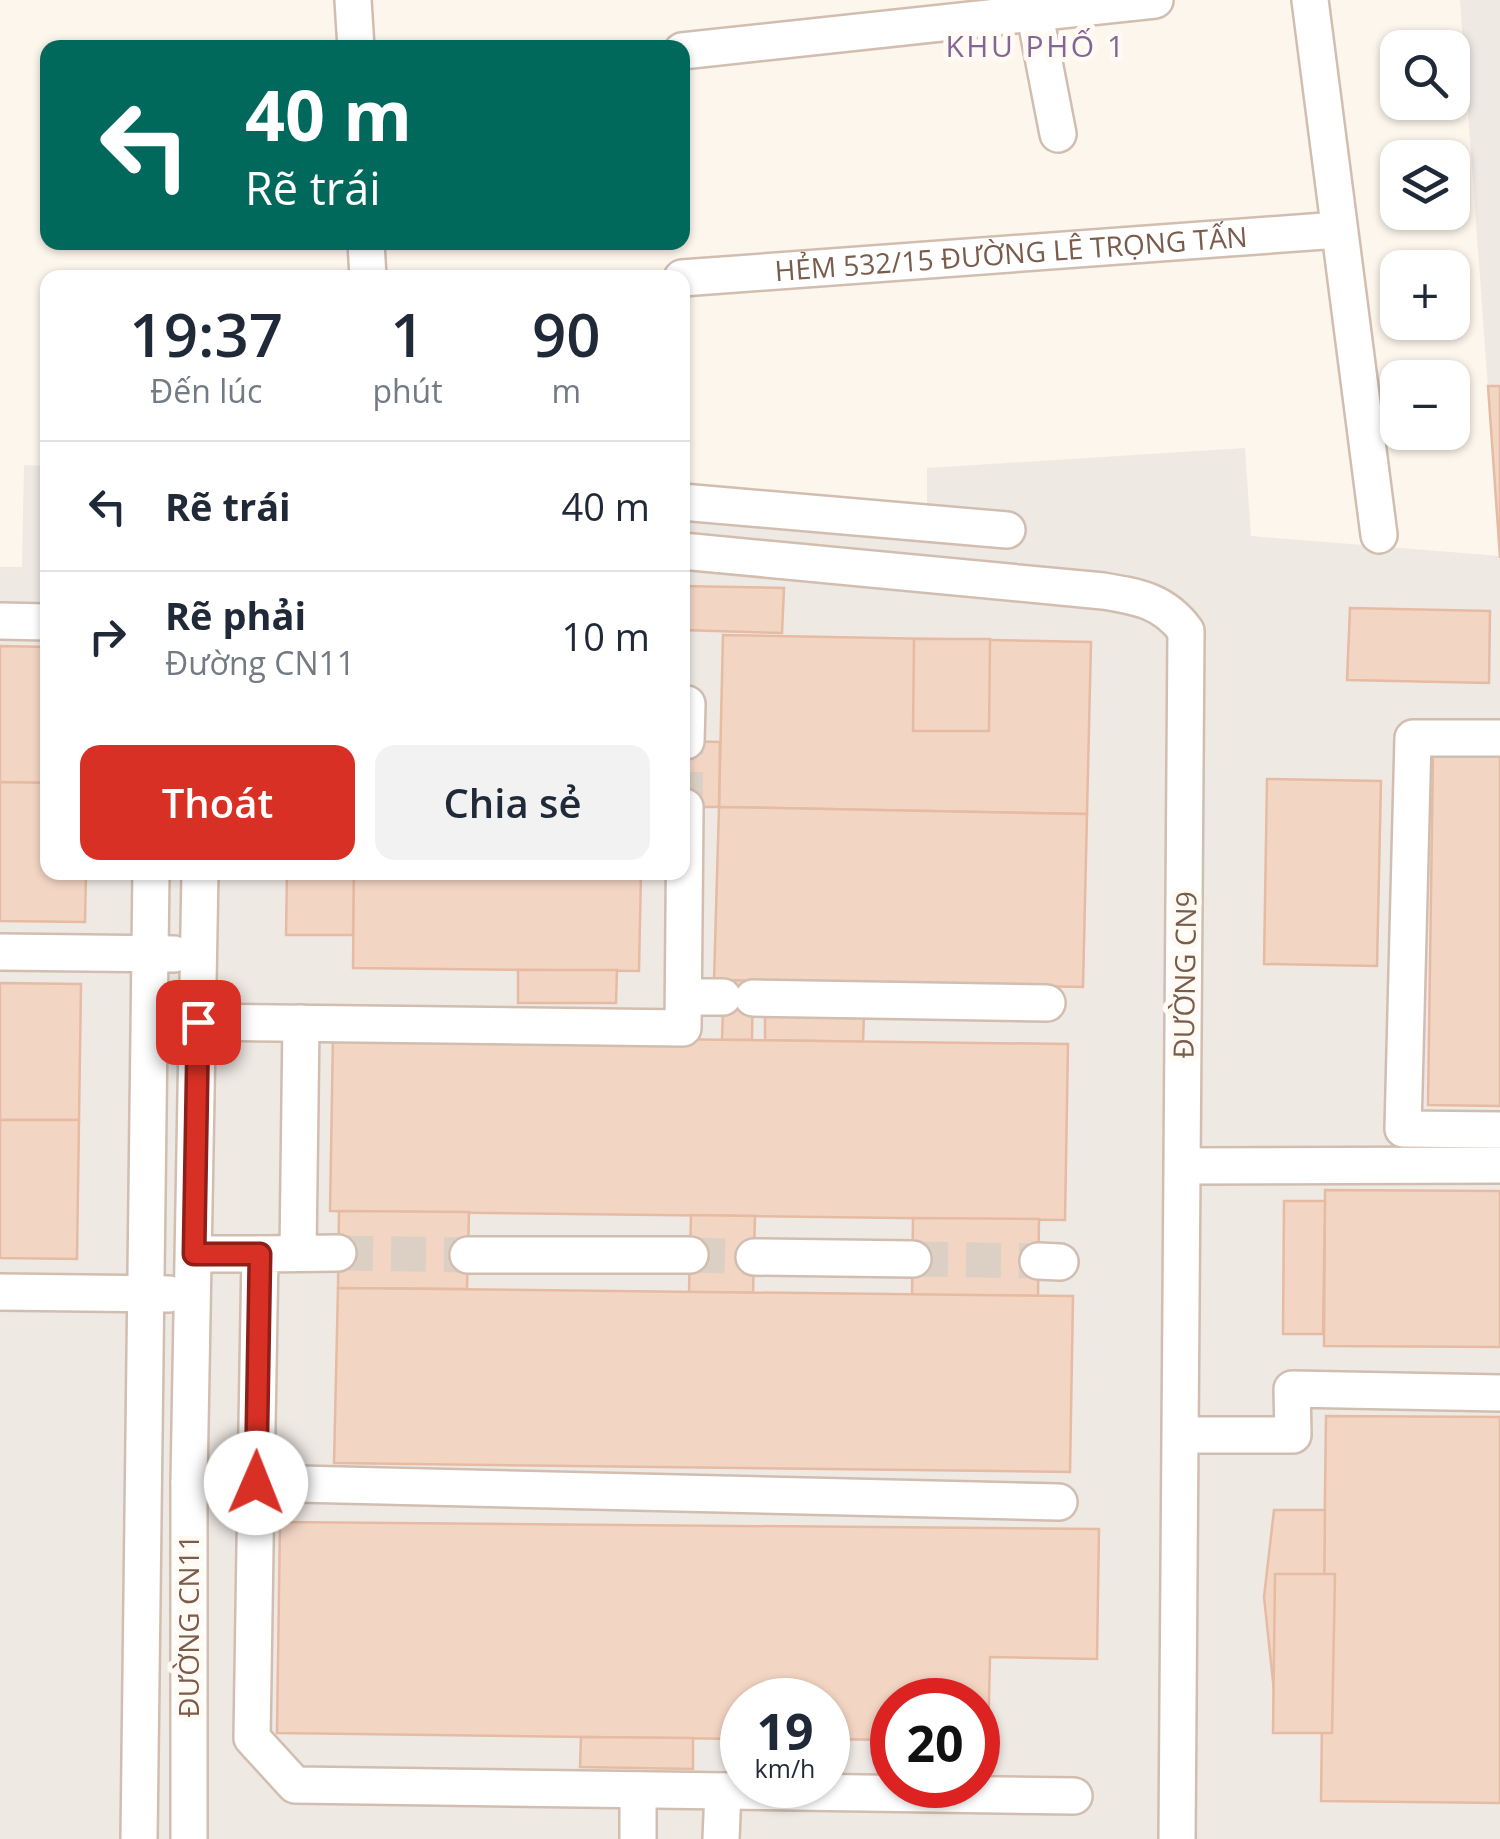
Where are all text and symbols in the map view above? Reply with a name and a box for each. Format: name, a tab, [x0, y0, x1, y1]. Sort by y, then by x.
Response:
district label: KHU PHỐ 1	[945, 25, 1127, 66]
map controls	[1380, 30, 1470, 450]
button: search	[1380, 30, 1470, 120]
text: 40 m	[245, 66, 412, 162]
icon: left	[80, 80, 210, 210]
button: layers	[1380, 140, 1470, 230]
text: Rẽ trái	[245, 157, 381, 218]
street label: HẺM 532/15 ĐƯỜNG LÊ TRỌNG TẤN	[773, 217, 1249, 289]
button: +	[1380, 250, 1470, 340]
text: 19:37	[129, 293, 283, 375]
text: 1	[390, 293, 425, 375]
text: 90	[532, 293, 601, 375]
button: −	[1380, 360, 1470, 450]
text: Đến lúc	[150, 369, 262, 412]
text: phút	[372, 369, 443, 412]
text: m	[551, 369, 581, 412]
icon: left	[80, 479, 135, 534]
text: Rẽ trái	[165, 480, 291, 532]
text: 40 m	[561, 480, 650, 532]
text: Rẽ phải	[165, 589, 306, 641]
icon: right	[80, 609, 135, 664]
text: 10 m	[561, 610, 650, 662]
text: Đường CN11	[165, 641, 355, 684]
button: Thoát	[80, 745, 355, 860]
button: Chia sẻ	[375, 745, 650, 860]
street label: ĐƯỜNG CN9	[1164, 891, 1204, 1059]
pin	[156, 980, 241, 1065]
icon: arrive	[171, 995, 226, 1050]
position arrow	[204, 1431, 308, 1535]
street label: ĐƯỜNG CN11	[169, 1534, 207, 1718]
speed limit sign: 20	[870, 1678, 1000, 1808]
text: 19	[756, 1697, 814, 1765]
text: km/h	[755, 1751, 815, 1785]

